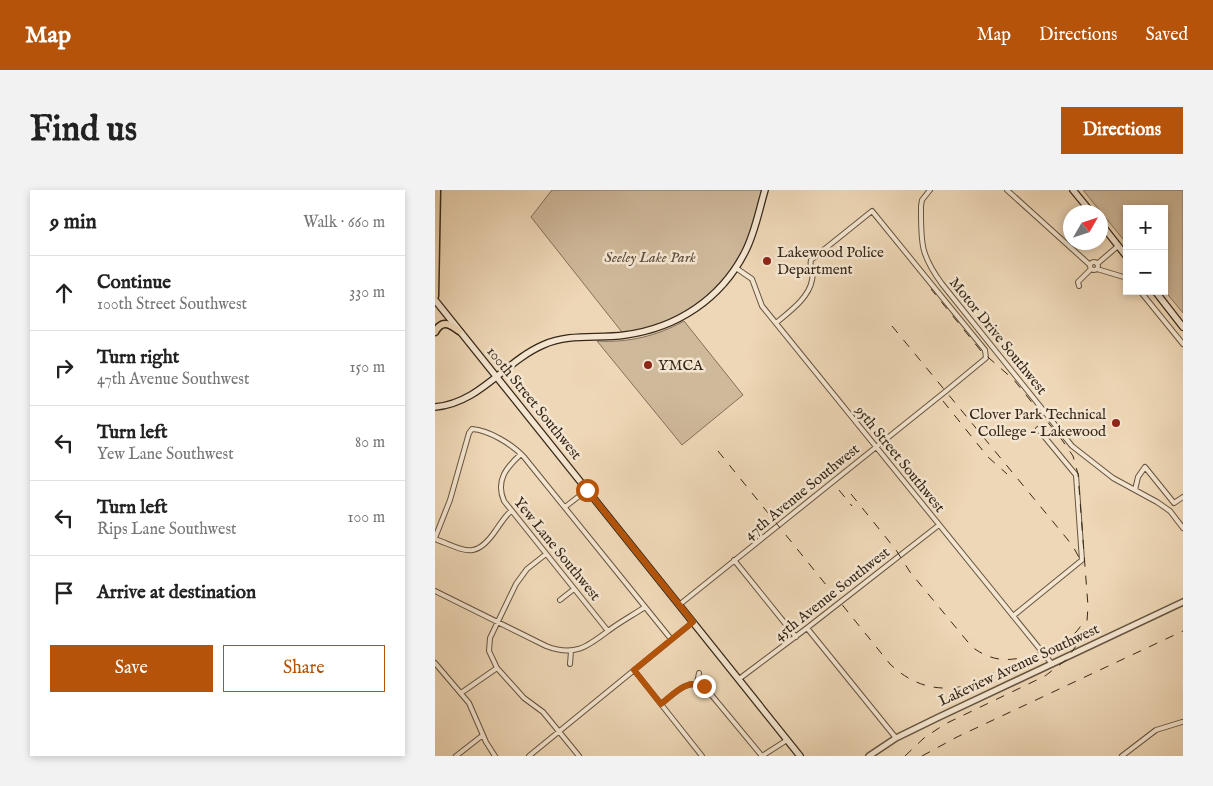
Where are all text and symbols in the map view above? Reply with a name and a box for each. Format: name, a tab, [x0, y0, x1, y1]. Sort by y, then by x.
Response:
text: Map	[25, 20, 71, 51]
text: Map	[977, 24, 1011, 47]
text: Directions	[1039, 24, 1117, 47]
text: Saved	[1145, 24, 1188, 47]
button: Directions	[1061, 107, 1183, 154]
text: Find us	[30, 108, 137, 153]
north arrow	[1063, 205, 1108, 250]
map controls	[1123, 205, 1168, 295]
button: +	[1123, 205, 1168, 250]
text: 9 min	[50, 209, 97, 236]
text: Walk · 660 m	[303, 213, 385, 233]
place label: Lakewood Police Department	[777, 243, 884, 279]
park label: Seeley Lake Park	[604, 248, 696, 267]
button: −	[1123, 250, 1168, 295]
marker: Lakewood Police Department	[761, 255, 773, 267]
text: Continue	[97, 271, 171, 295]
street label: Motor Drive Southwest	[945, 273, 1051, 399]
icon: ahead	[50, 279, 78, 307]
text: 330 m	[349, 283, 385, 303]
text: 100th Street Southwest	[97, 295, 247, 315]
street label: 100th Street Southwest	[482, 342, 586, 464]
text: Turn right	[97, 346, 179, 370]
icon: right	[50, 354, 78, 382]
place label: YMCA	[658, 356, 704, 375]
text: 150 m	[350, 358, 385, 378]
marker: YMCA	[642, 359, 654, 371]
text: 47th Avenue Southwest	[97, 370, 249, 390]
street label: 95th Street Southwest	[850, 401, 949, 516]
place label: Clover Park Technical College - Lakewood	[969, 405, 1107, 441]
marker: Clover Park Technical College - Lakewood	[1110, 417, 1122, 429]
text: Turn left	[97, 421, 168, 445]
icon: left	[50, 429, 78, 457]
text: 80 m	[355, 433, 385, 453]
street label: 47th Avenue Southwest	[740, 440, 864, 544]
text: Yew Lane Southwest	[97, 445, 234, 465]
route start	[576, 479, 599, 502]
street label: Yew Lane Southwest	[509, 493, 605, 605]
text: Turn left	[97, 496, 168, 520]
icon: left	[50, 504, 78, 532]
text: 100 m	[348, 508, 385, 528]
text: Rips Lane Southwest	[97, 520, 237, 540]
street label: 45th Avenue Southwest	[770, 543, 894, 645]
icon: arrive	[50, 579, 78, 607]
text: Arrive at destination	[97, 581, 256, 605]
street label: Lakeview Avenue Southwest	[936, 619, 1102, 711]
button: Save	[50, 645, 213, 692]
button: Share	[223, 645, 385, 692]
route end	[693, 675, 716, 698]

